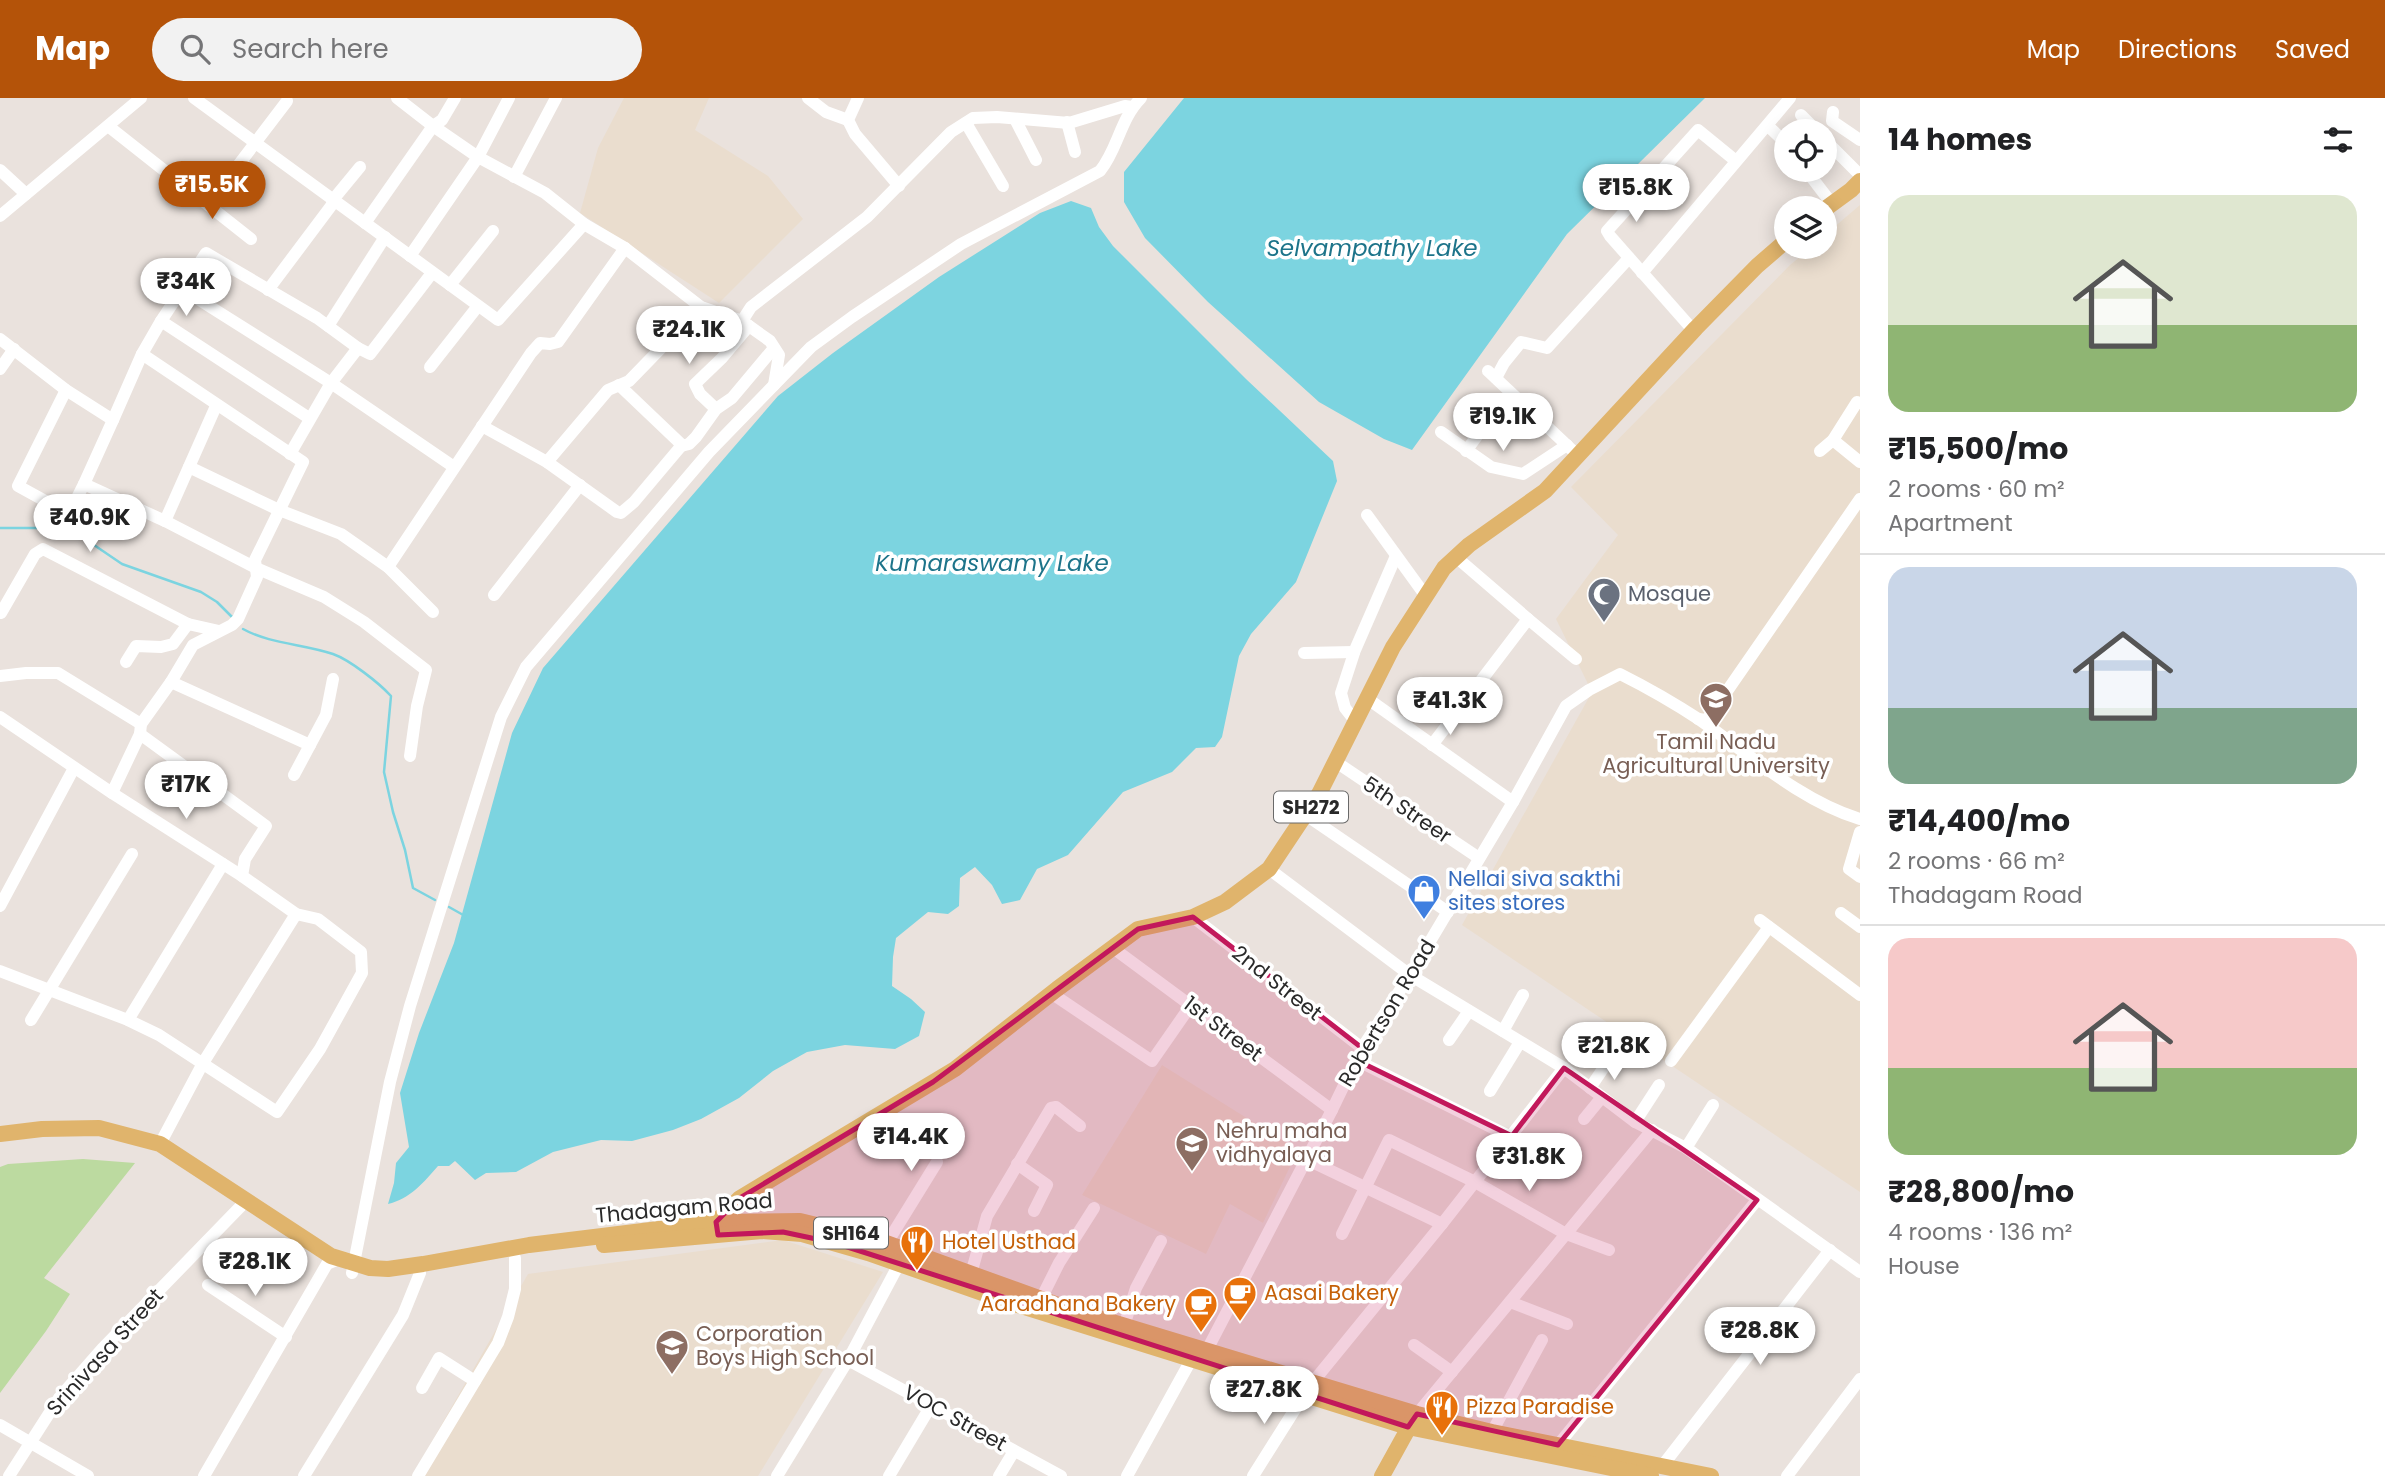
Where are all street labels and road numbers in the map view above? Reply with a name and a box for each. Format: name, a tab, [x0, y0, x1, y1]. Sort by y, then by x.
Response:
street label: 5th Streer	[1357, 769, 1458, 850]
road number: SH272	[1274, 792, 1348, 822]
street label: Robertson Road	[1331, 934, 1442, 1092]
street label: 2nd Street	[1226, 938, 1328, 1027]
street label: 1st Street	[1178, 989, 1269, 1068]
street label: Thadagam Road	[594, 1185, 774, 1230]
road number: SH164	[814, 1218, 888, 1248]
street label: Srinivasa Street	[40, 1282, 170, 1422]
street label: VOC Street	[898, 1377, 1012, 1458]

